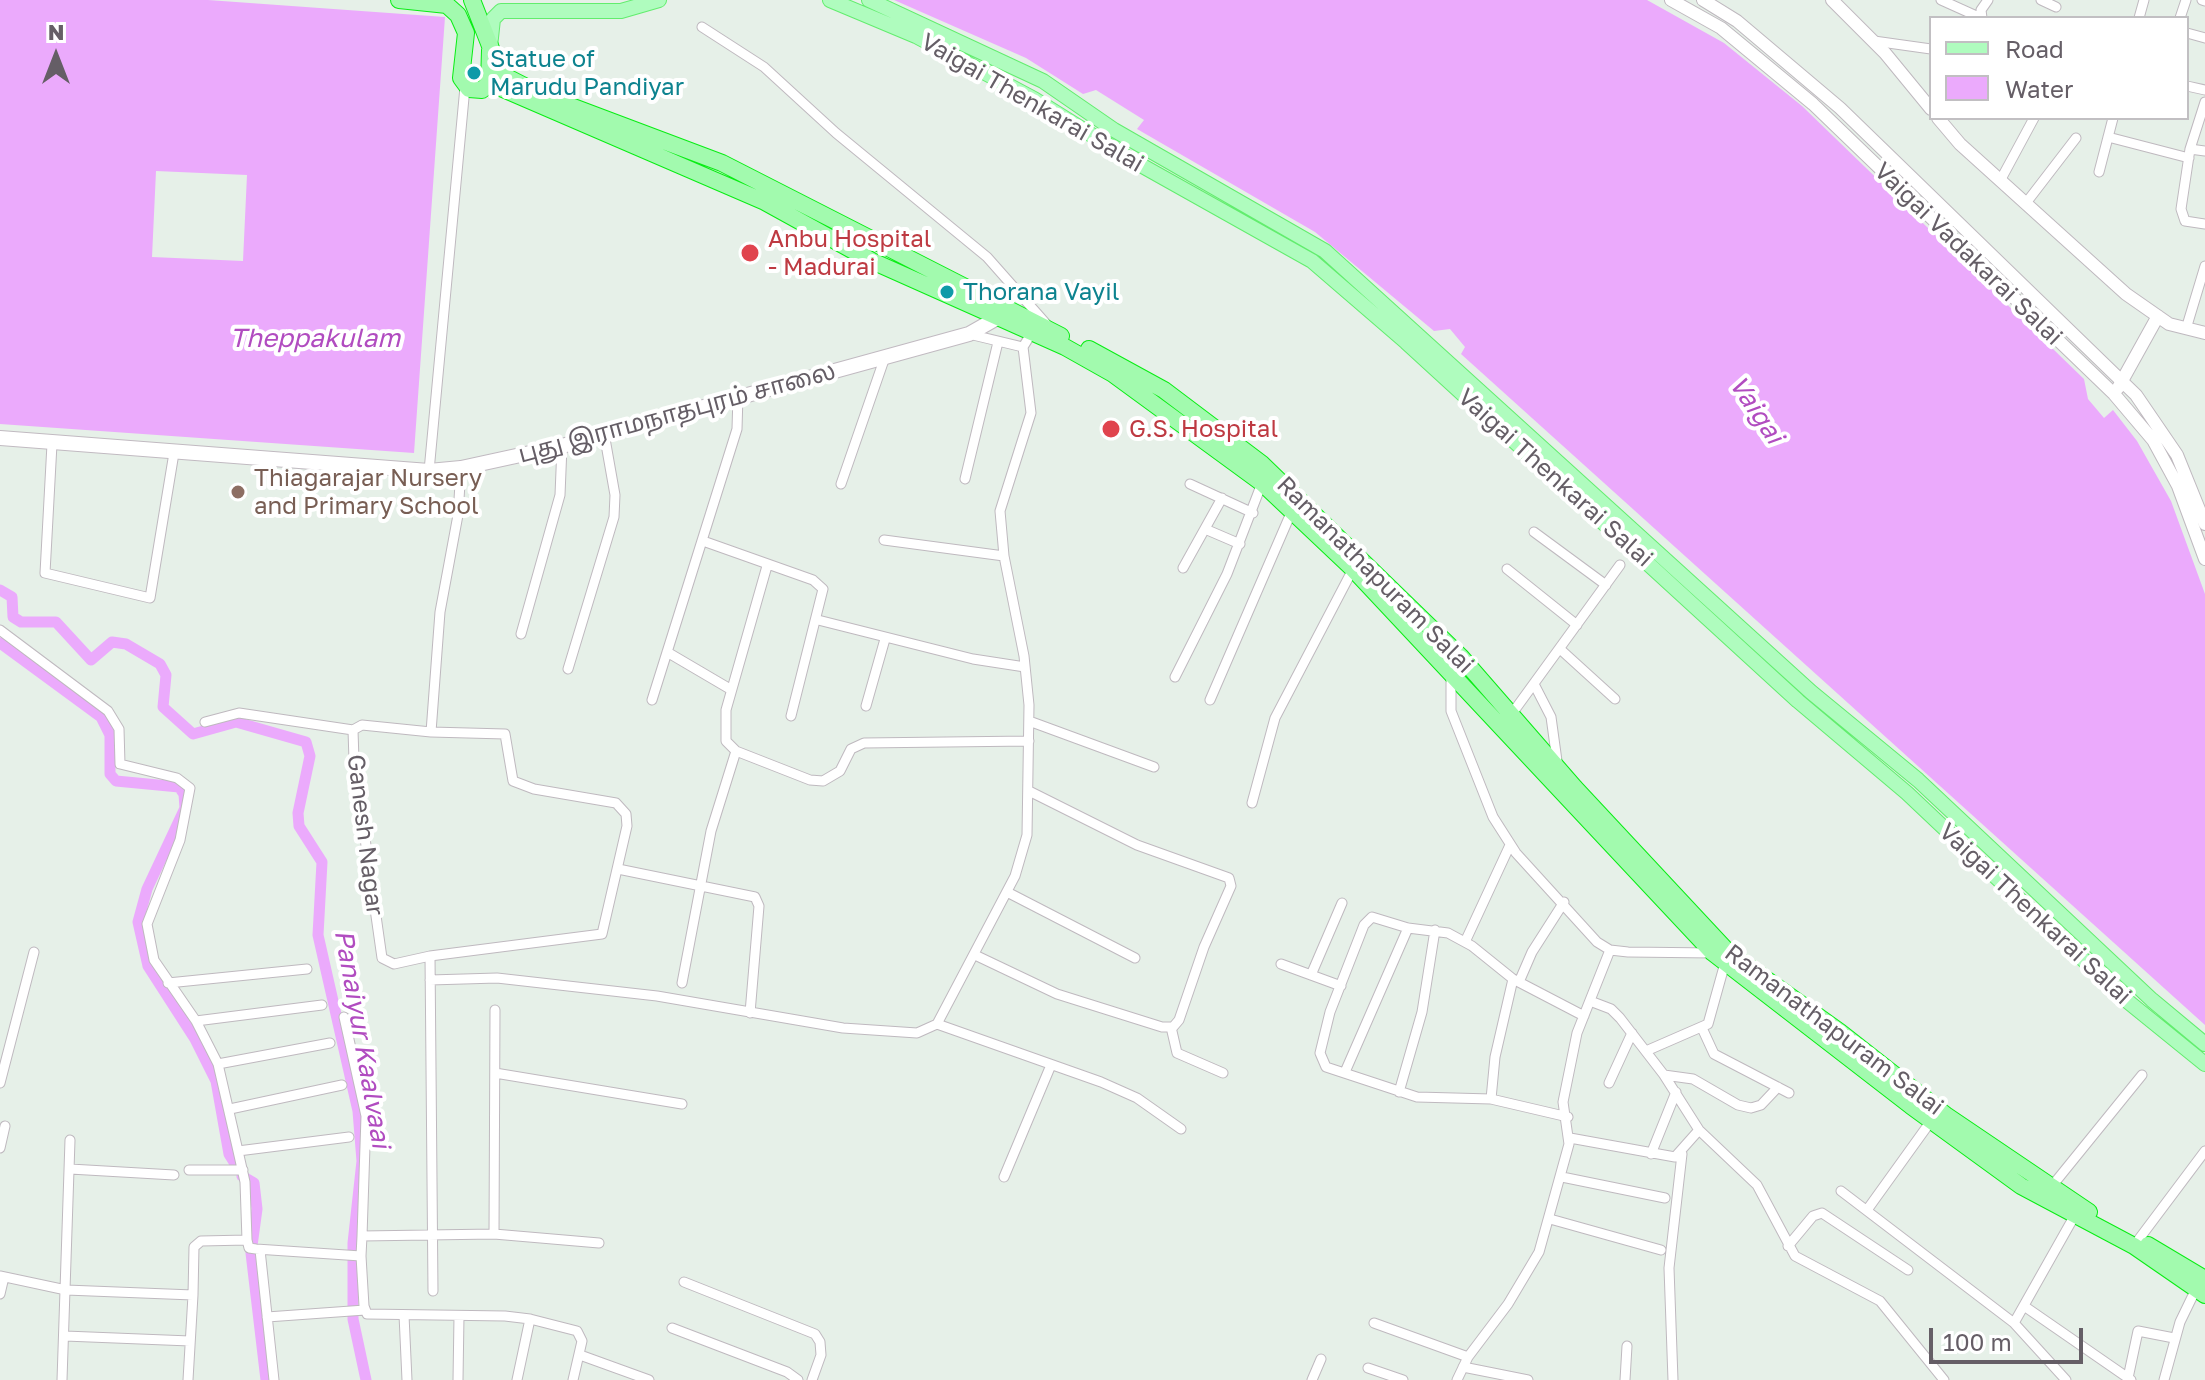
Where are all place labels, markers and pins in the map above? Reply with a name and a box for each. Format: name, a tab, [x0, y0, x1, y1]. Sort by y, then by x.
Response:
place label: Statue of Marudu Pandiyar	[490, 45, 684, 101]
marker: Statue of Marudu Pandiyar	[465, 64, 483, 82]
place label: Anbu Hospital - Madurai	[768, 225, 932, 281]
marker: Anbu Hospital - Madurai	[739, 242, 761, 264]
place label: Thorana Vayil	[963, 278, 1119, 306]
marker: Thorana Vayil	[938, 283, 956, 301]
place label: G.S. Hospital	[1129, 415, 1278, 443]
marker: G.S. Hospital	[1100, 418, 1122, 440]
place label: Thiagarajar Nursery and Primary School	[254, 464, 482, 520]
marker: Thiagarajar Nursery and Primary School	[229, 483, 247, 501]

